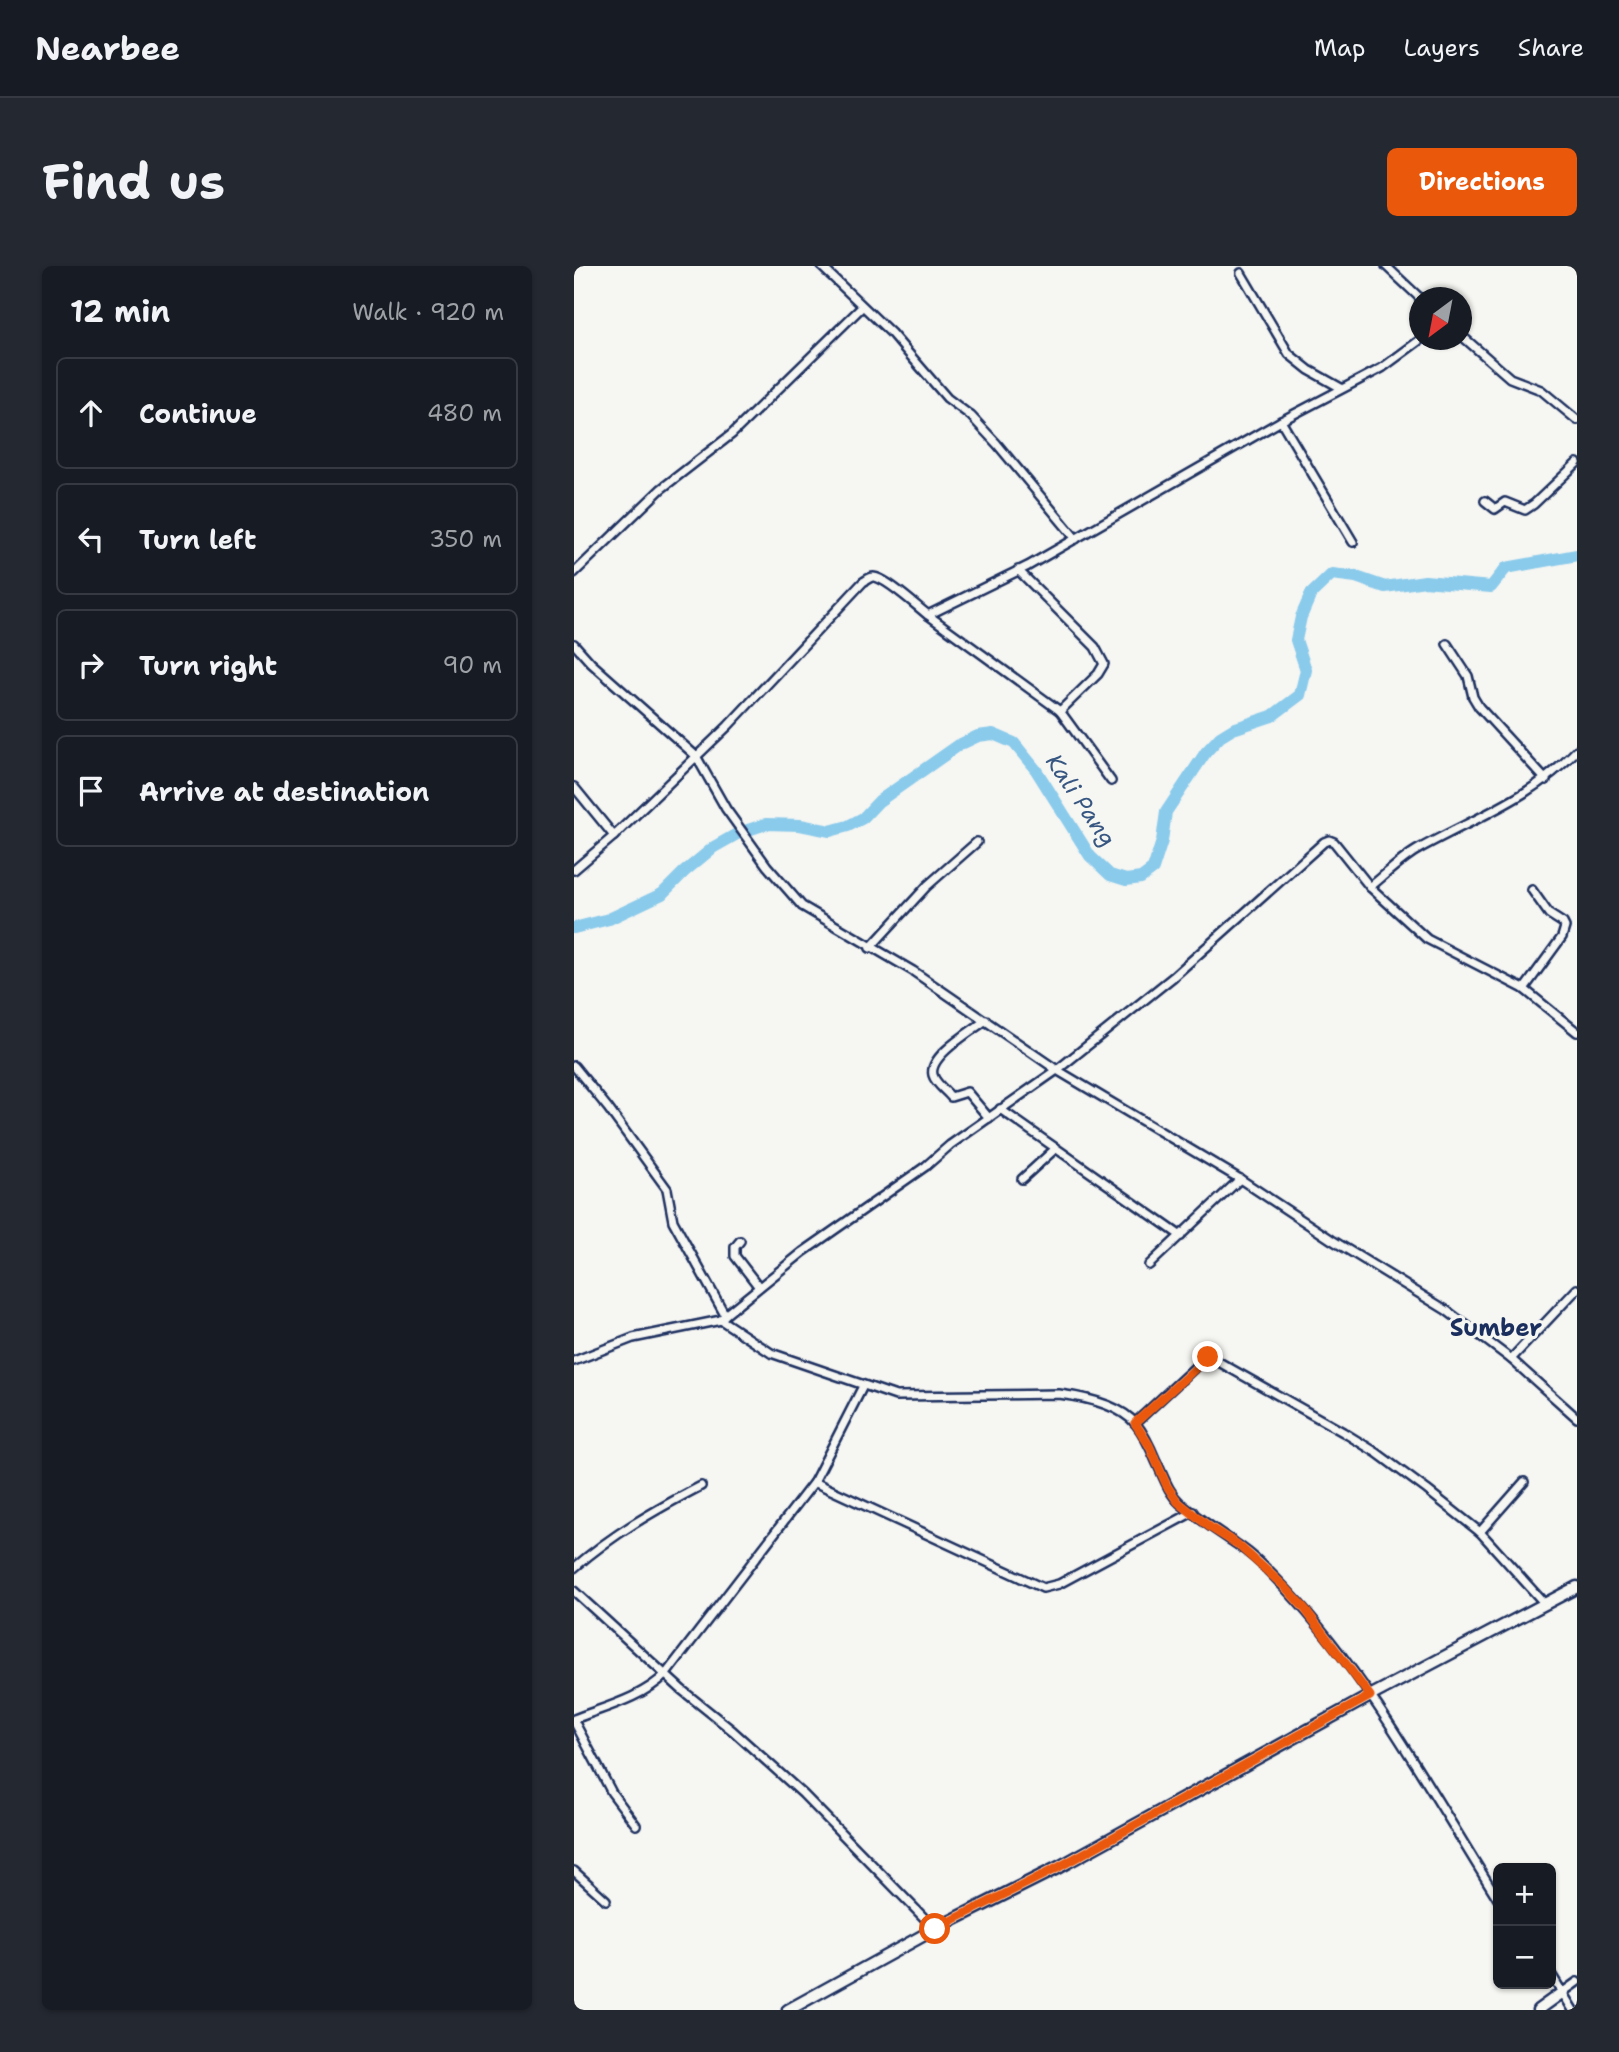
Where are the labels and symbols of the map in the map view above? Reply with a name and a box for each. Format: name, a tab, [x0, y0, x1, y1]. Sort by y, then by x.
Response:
north arrow	[1409, 287, 1472, 350]
water label: Kali Pang	[1039, 748, 1123, 852]
district label: Sumber	[1450, 1312, 1542, 1344]
route end	[1192, 1341, 1223, 1372]
route start	[919, 1913, 950, 1944]

